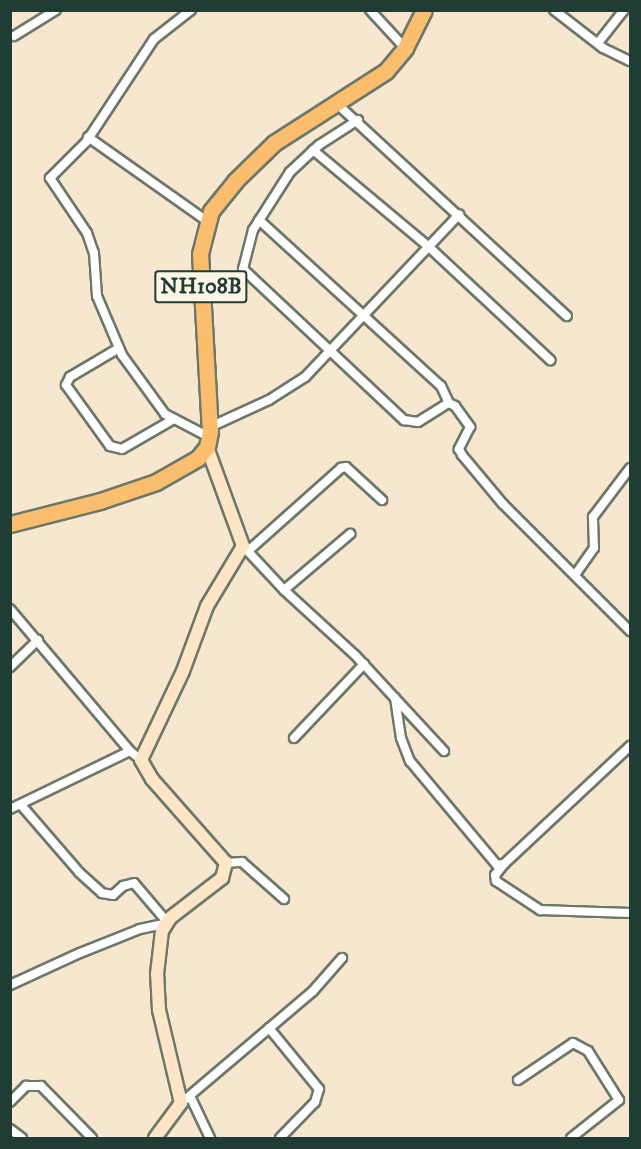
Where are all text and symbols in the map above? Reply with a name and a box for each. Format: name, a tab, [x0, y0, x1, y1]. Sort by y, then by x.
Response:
road number: NH108B	[153, 268, 249, 306]

